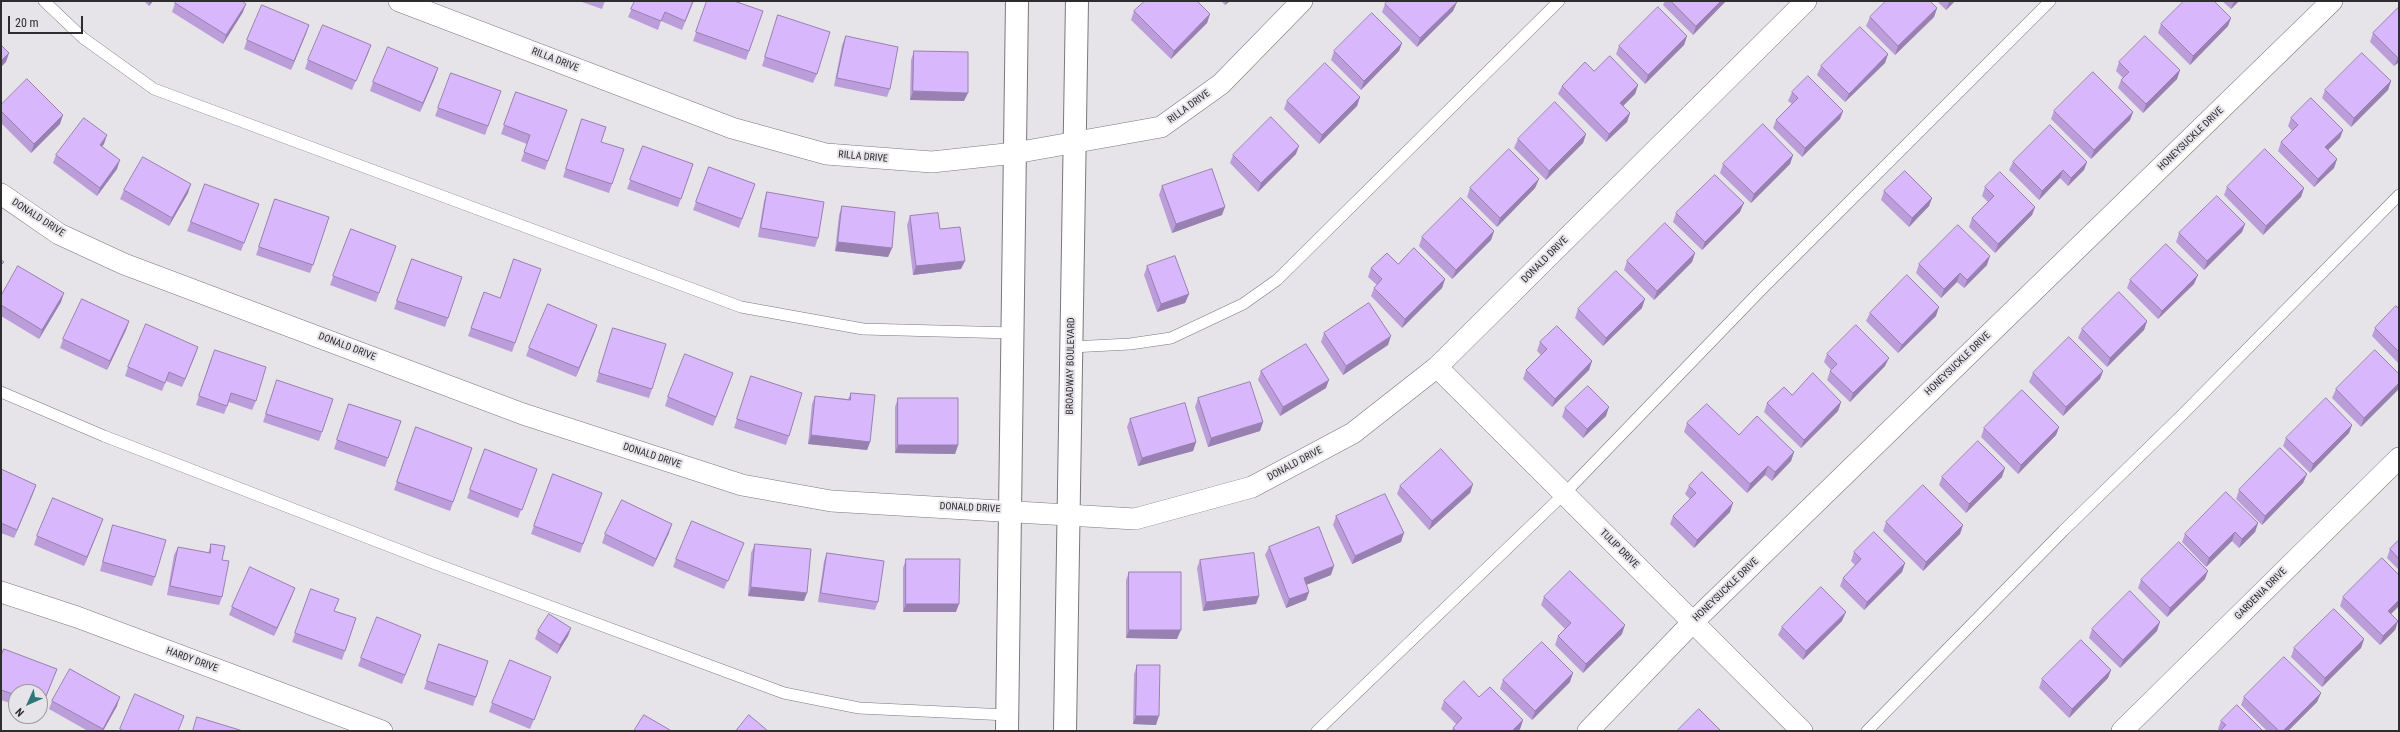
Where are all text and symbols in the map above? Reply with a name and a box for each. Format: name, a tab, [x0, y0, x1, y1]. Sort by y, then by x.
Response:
scale bar	[10, 8, 85, 34]
text: 20 m	[15, 16, 39, 30]
street label: RILLA DRIVE	[530, 46, 580, 74]
street label: RILLA DRIVE	[1165, 88, 1213, 126]
street label: HONEYSUCKLE DRIVE	[2156, 105, 2226, 173]
street label: RILLA DRIVE	[838, 149, 888, 165]
street label: DONALD DRIVE	[9, 196, 67, 240]
street label: DONALD DRIVE	[1519, 234, 1571, 286]
street label: BROADWAY BOULEVARD	[1064, 317, 1078, 415]
street label: HONEYSUCKLE DRIVE	[1923, 330, 1993, 398]
street label: DONALD DRIVE	[317, 331, 377, 363]
street label: DONALD DRIVE	[621, 441, 683, 471]
street label: DONALD DRIVE	[1265, 444, 1325, 484]
street label: DONALD DRIVE	[939, 500, 1001, 516]
street label: TULIP DRIVE	[1597, 527, 1641, 571]
street label: HONEYSUCKLE DRIVE	[1691, 556, 1761, 624]
street label: GARDENIA DRIVE	[2233, 566, 2289, 622]
street label: HARDY DRIVE	[164, 645, 220, 675]
north arrow	[8, 684, 48, 724]
text: N	[13, 705, 27, 719]

